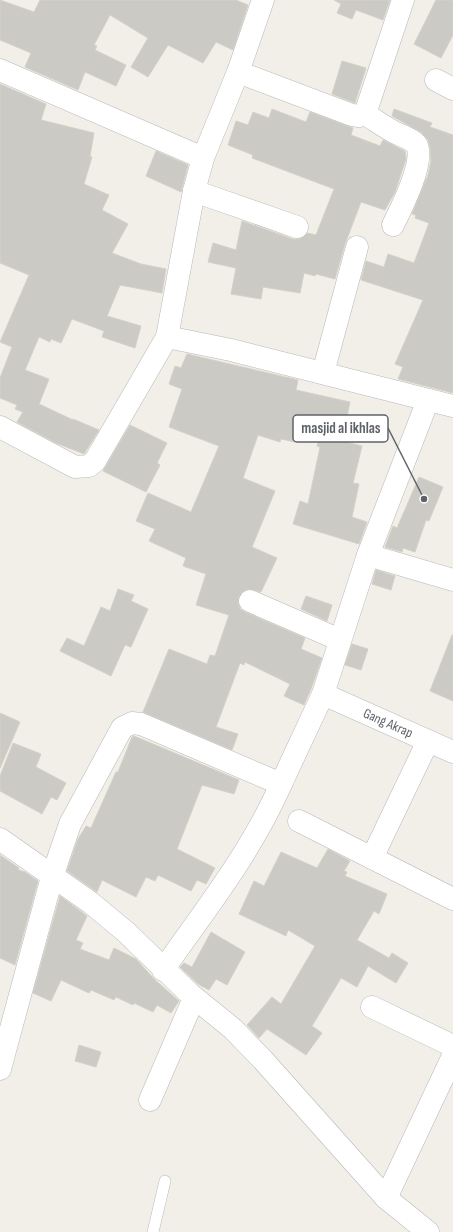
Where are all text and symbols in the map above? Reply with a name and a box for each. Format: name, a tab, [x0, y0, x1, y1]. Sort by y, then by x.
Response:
callout: masjid al ikhlas	[293, 415, 388, 442]
text: masjid al ikhlas	[301, 419, 381, 438]
street label: Gang Akrap	[361, 705, 416, 742]

